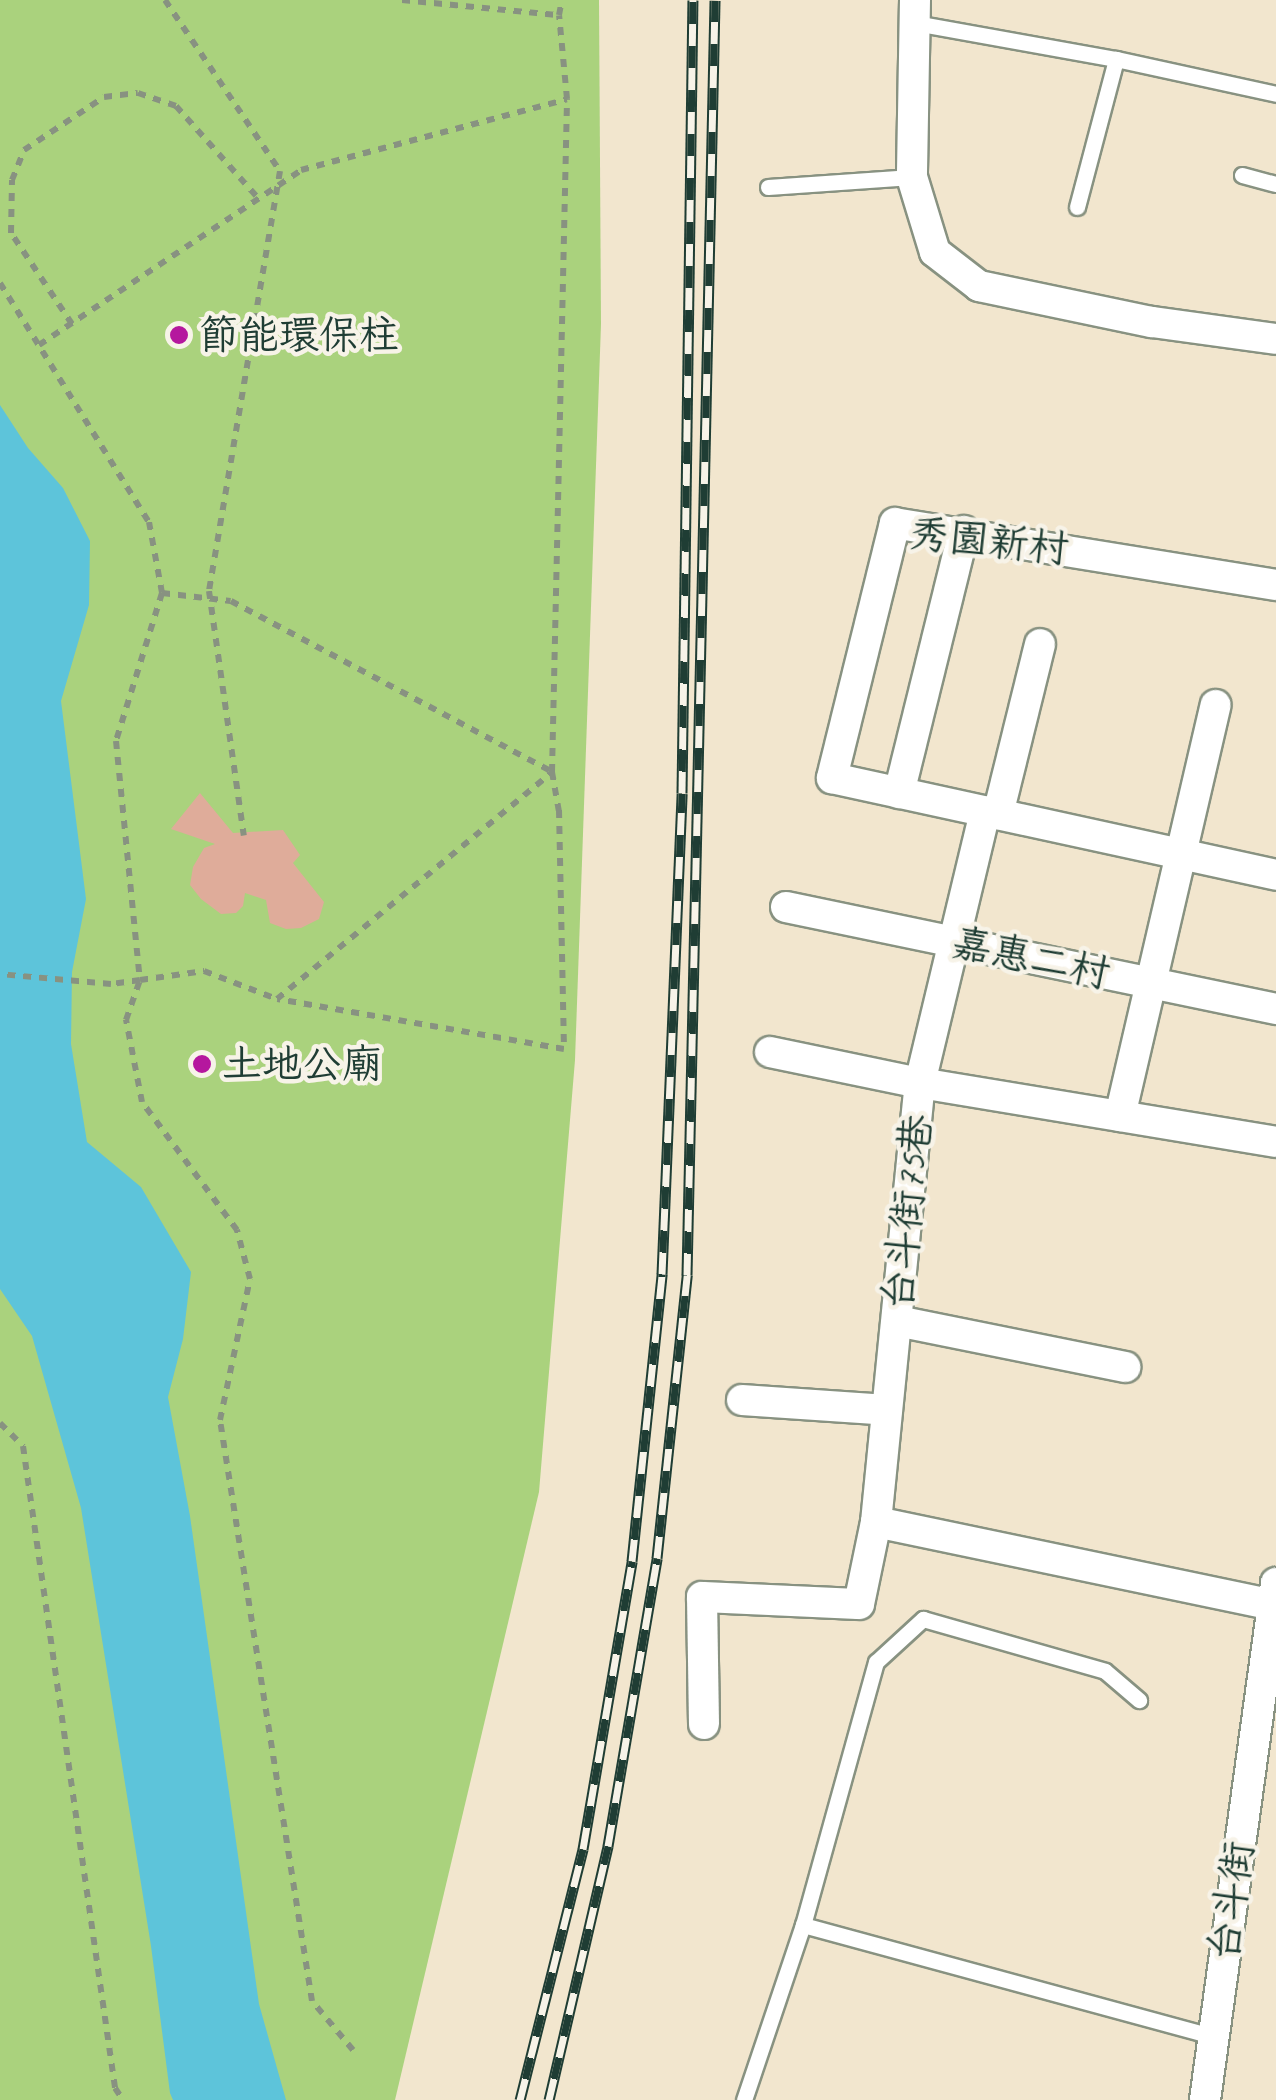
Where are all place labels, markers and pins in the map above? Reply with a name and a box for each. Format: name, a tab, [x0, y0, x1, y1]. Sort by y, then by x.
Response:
place label: 節能環保柱	[199, 311, 399, 359]
marker: 節能環保柱	[168, 324, 190, 346]
place label: 土地公廟	[222, 1040, 382, 1088]
marker: 土地公廟	[191, 1053, 213, 1075]

